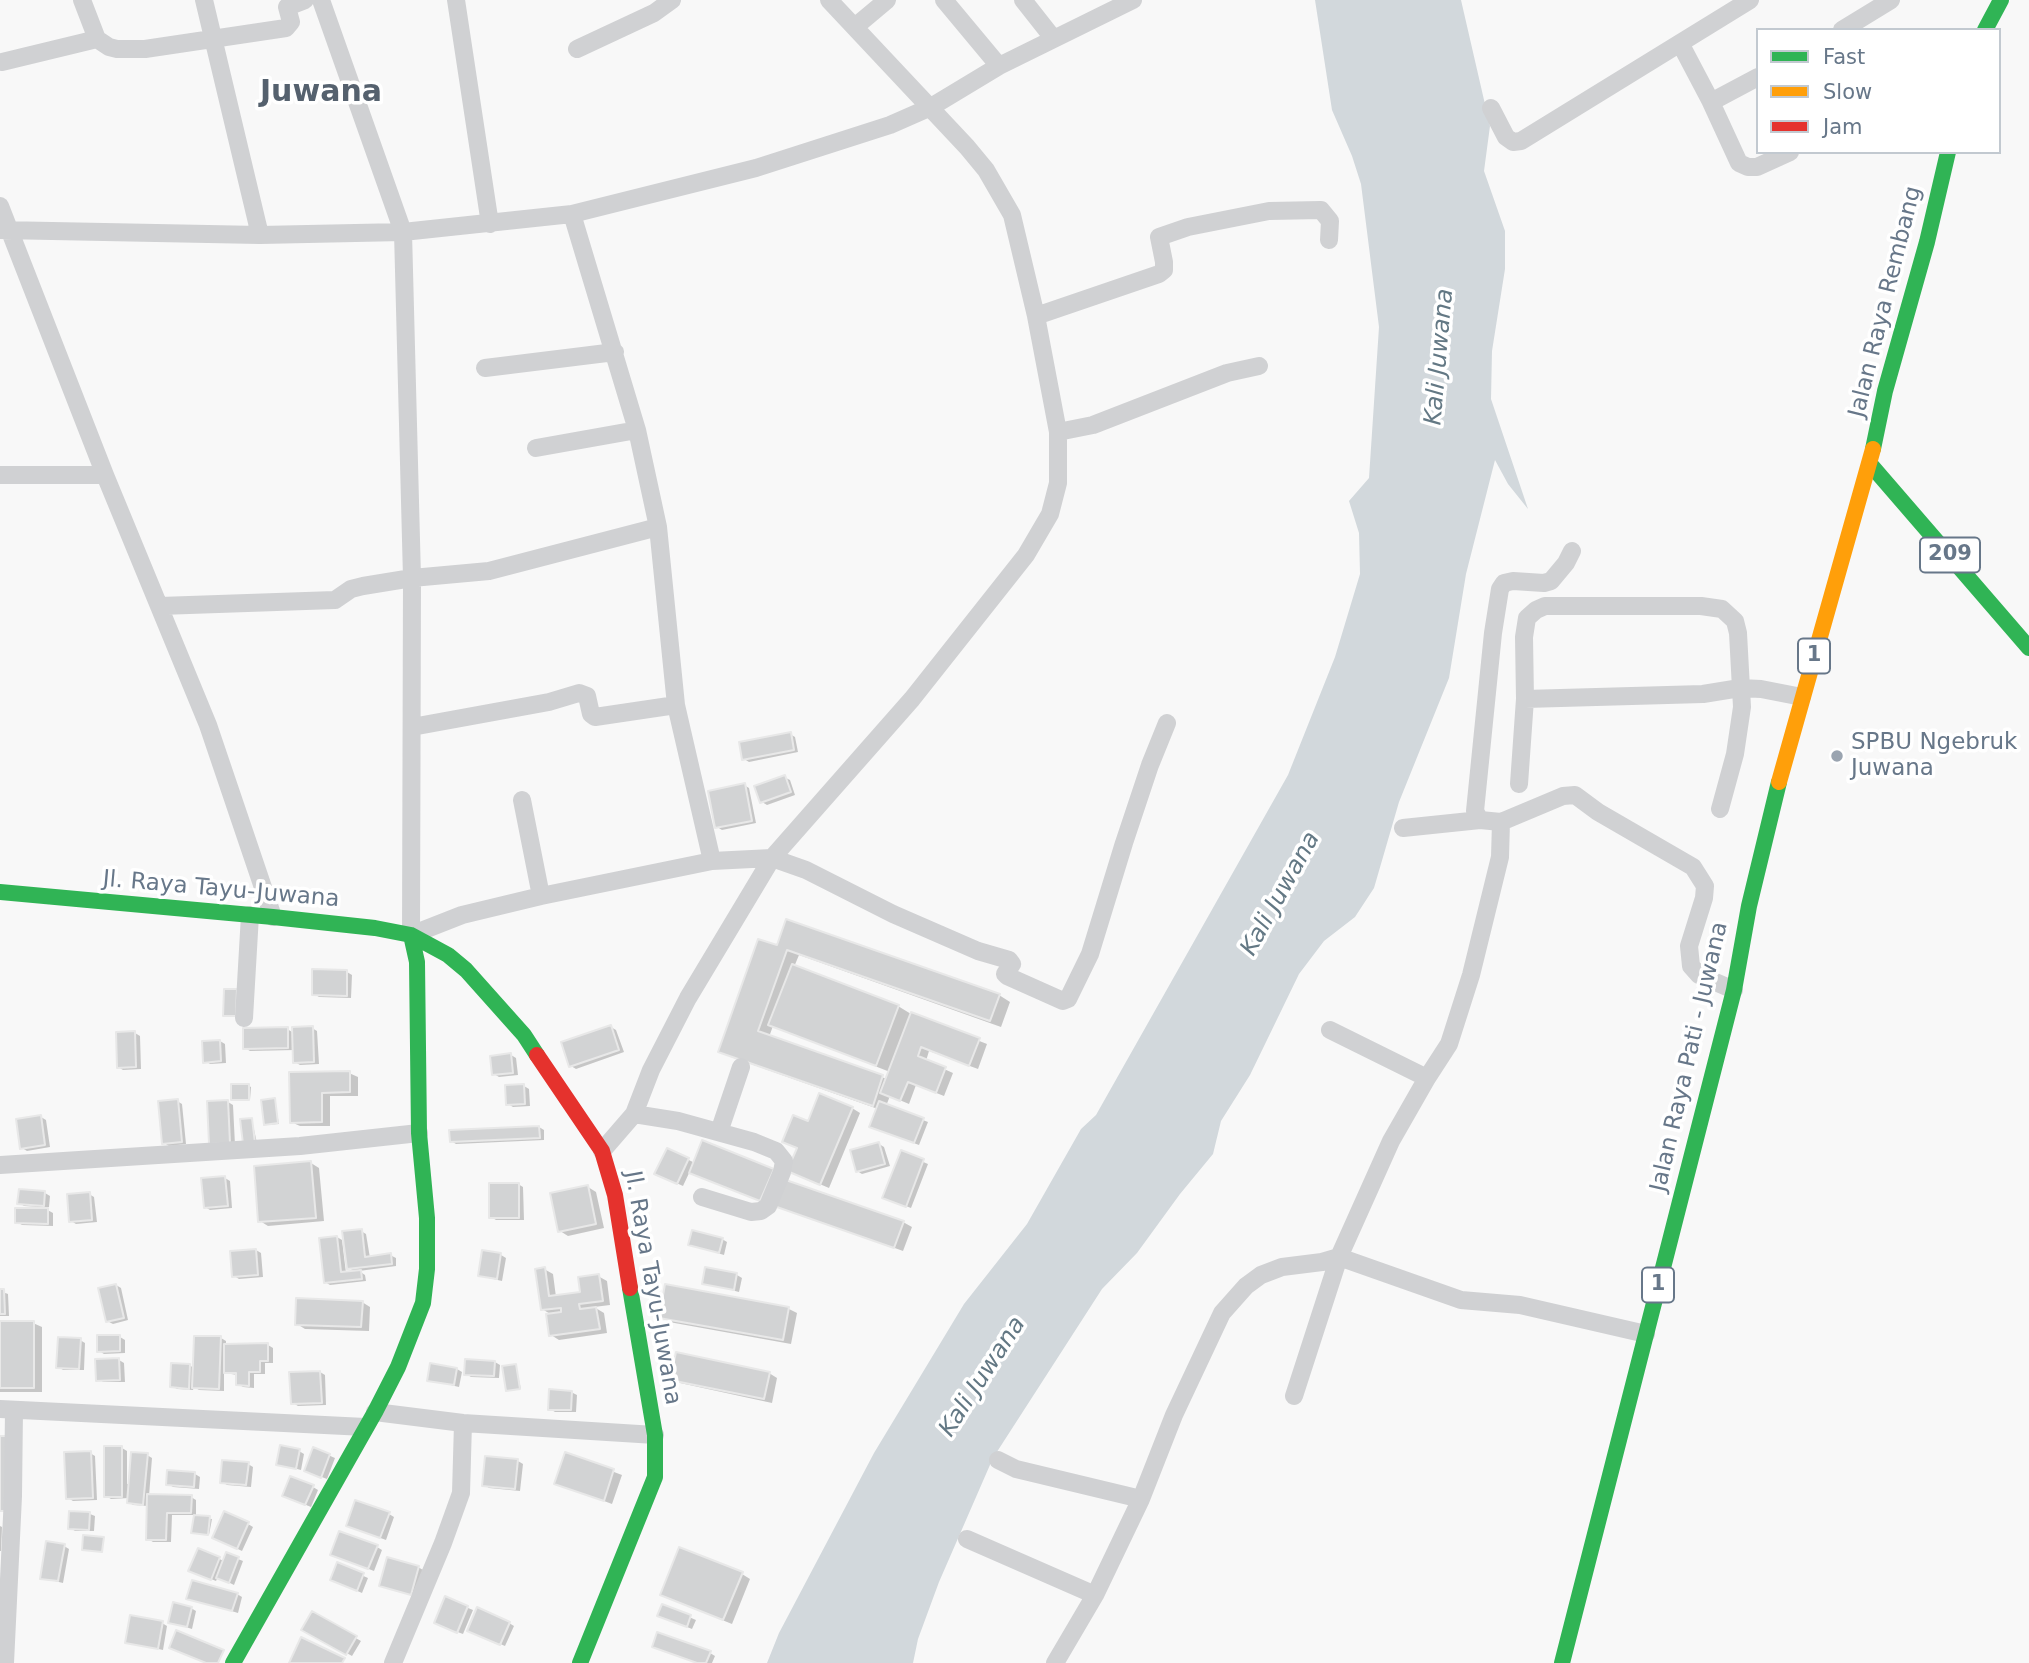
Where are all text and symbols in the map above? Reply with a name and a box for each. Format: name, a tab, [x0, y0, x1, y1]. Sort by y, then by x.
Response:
legend	[1756, 28, 2001, 154]
text: Fast	[1823, 45, 1865, 69]
district label: Juwana	[260, 75, 382, 111]
text: Slow	[1823, 80, 1872, 104]
text: Jam	[1823, 115, 1863, 139]
street label: Jalan Raya Rembang	[1844, 184, 1928, 420]
water label: Kali Juwana	[1420, 287, 1460, 427]
road number: 209	[1920, 538, 1980, 572]
road number: 1	[1798, 638, 1830, 674]
place label: SPBU Ngebruk Juwana	[1851, 729, 2017, 783]
marker: SPBU Ngebruk Juwana	[1829, 748, 1845, 764]
water label: Kali Juwana	[1235, 827, 1327, 961]
street label: Jl. Raya Tayu-Juwana	[102, 866, 340, 914]
street label: Jalan Raya Pati - Juwana	[1646, 919, 1734, 1195]
street label: Jl. Raya Tayu-Juwana	[618, 1169, 686, 1407]
road number: 1	[1642, 1268, 1674, 1302]
water label: Kali Juwana	[934, 1312, 1032, 1442]

